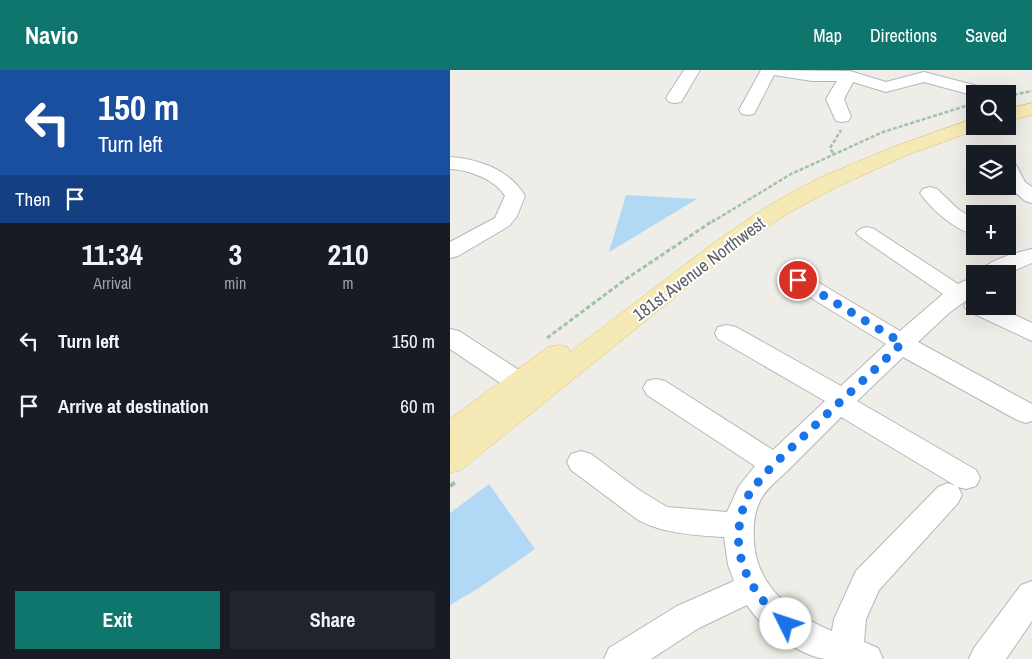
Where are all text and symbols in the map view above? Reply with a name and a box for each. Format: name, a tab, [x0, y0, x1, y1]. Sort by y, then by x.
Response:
text: Navio	[25, 19, 79, 51]
text: Map	[813, 23, 842, 48]
text: Directions	[870, 23, 937, 48]
text: Saved	[965, 23, 1007, 48]
text: 150 m	[98, 84, 179, 131]
map controls	[966, 85, 1016, 315]
button: search	[966, 85, 1016, 135]
icon: left	[15, 90, 80, 155]
text: Turn left	[98, 129, 163, 159]
button: layers	[966, 145, 1016, 195]
icon: arrive	[61, 185, 89, 213]
text: Then	[15, 186, 51, 212]
button: +	[966, 205, 1016, 255]
street label: 181st Avenue Northwest	[627, 211, 770, 327]
text: 11:34	[81, 234, 143, 274]
text: 3	[228, 234, 242, 274]
text: 210	[328, 234, 369, 274]
pin	[777, 259, 819, 301]
button: −	[966, 265, 1016, 315]
icon: arrive	[784, 266, 812, 294]
text: Arrival	[93, 272, 131, 294]
text: min	[224, 272, 246, 294]
text: m	[343, 272, 354, 294]
icon: left	[15, 327, 43, 355]
text: Turn left	[58, 328, 119, 354]
text: 150 m	[392, 328, 435, 354]
icon: arrive	[15, 392, 43, 420]
text: Arrive at destination	[58, 393, 209, 419]
text: 60 m	[400, 393, 435, 419]
button: Exit	[15, 591, 220, 649]
button: Share	[230, 591, 435, 649]
position arrow	[759, 597, 811, 649]

